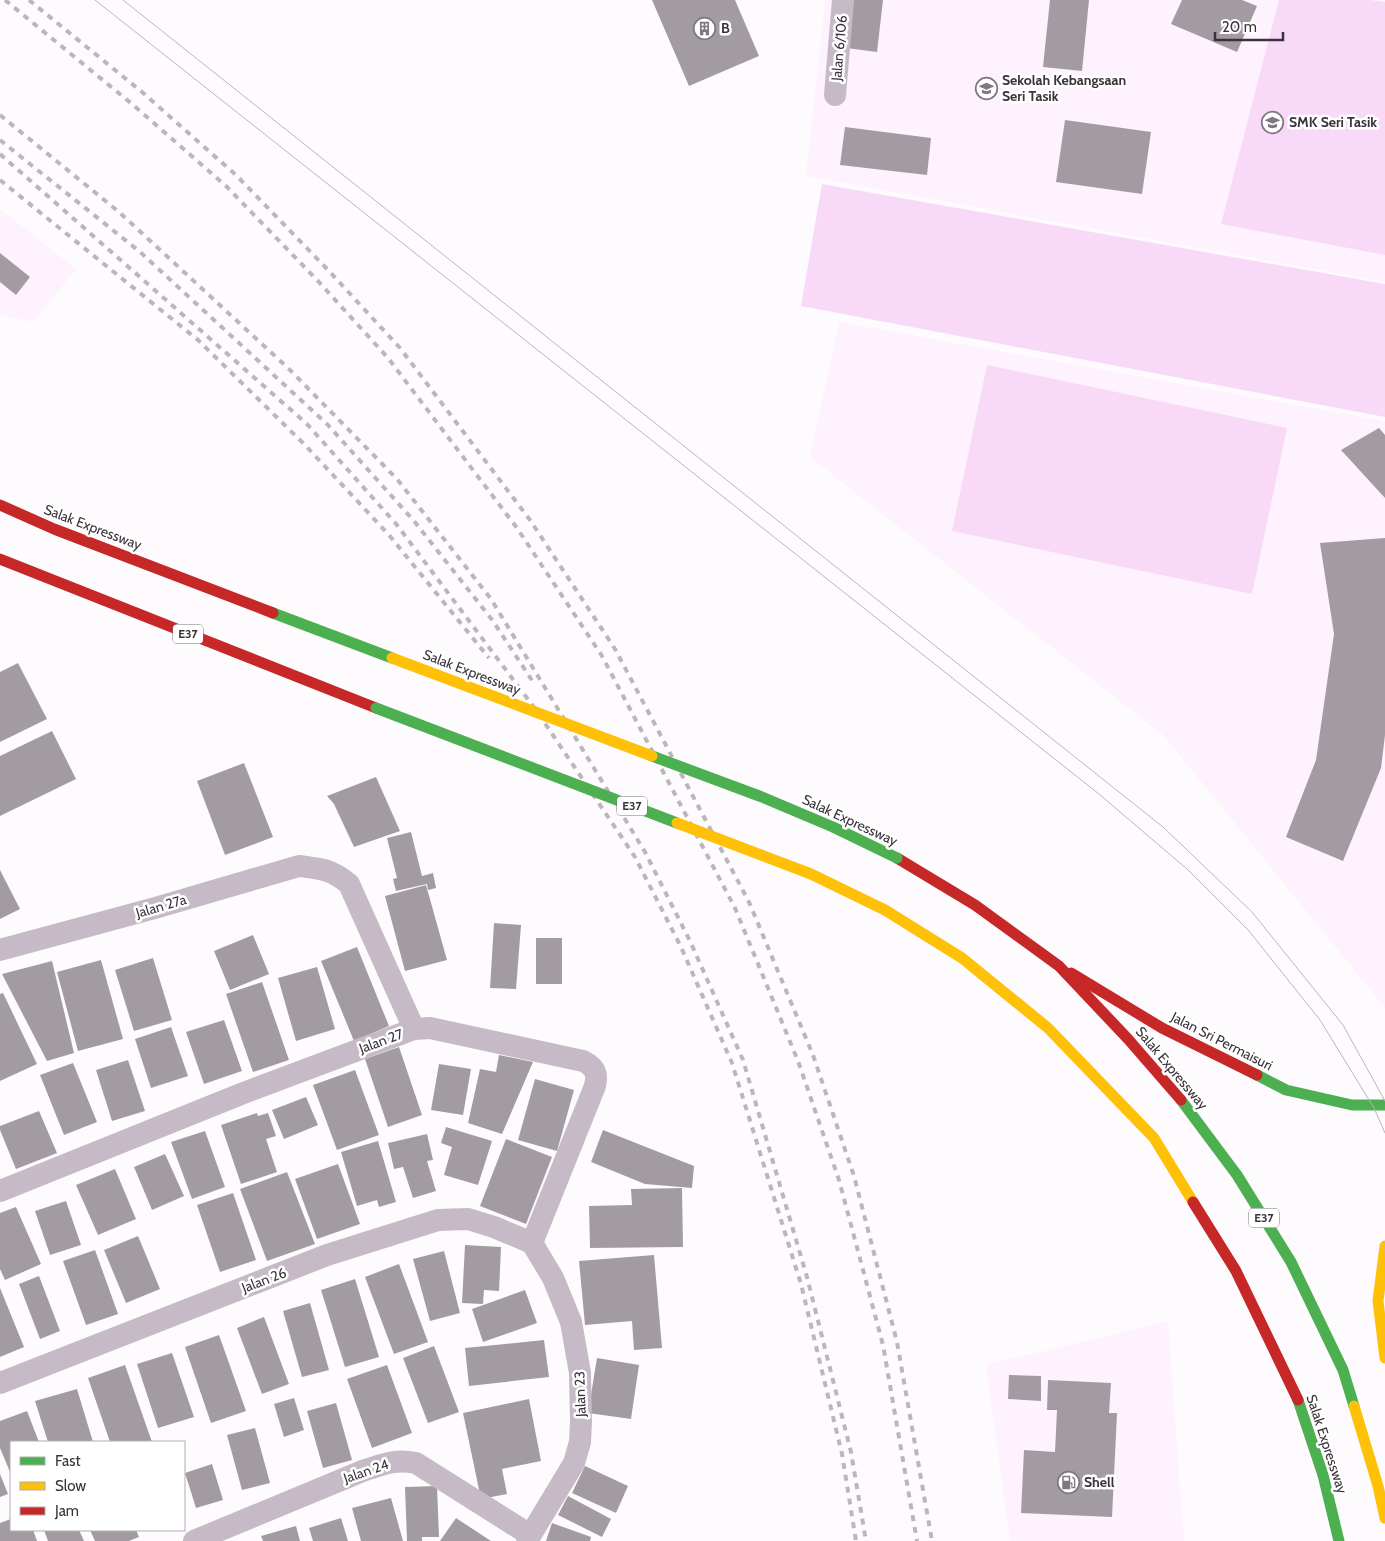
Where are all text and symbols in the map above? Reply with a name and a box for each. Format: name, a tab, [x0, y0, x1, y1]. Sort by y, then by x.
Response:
scale bar	[1215, 10, 1282, 42]
street label: Jalan 6/106	[827, 14, 851, 83]
building icon: B	[693, 16, 717, 40]
text: 20 m	[1222, 18, 1257, 36]
place label: B	[721, 19, 730, 37]
place label: Sekolah Kebangsaan Seri Tasik	[1002, 71, 1126, 105]
school or university icon: Sekolah Kebangsaan Seri Tasik	[974, 76, 998, 100]
school or university icon: SMK Seri Tasik	[1261, 110, 1285, 134]
place label: SMK Seri Tasik	[1289, 113, 1377, 131]
street label: Salak Expressway	[42, 500, 144, 554]
road number: E37	[173, 624, 203, 644]
street label: Salak Expressway	[421, 645, 523, 699]
street label: Salak Expressway	[799, 790, 901, 850]
road number: E37	[617, 796, 647, 816]
street label: Jalan 27a	[133, 890, 189, 922]
street label: Jalan Sri Permaisuri	[1167, 1007, 1276, 1074]
street label: Salak Expressway	[1132, 1023, 1212, 1113]
street label: Jalan 27	[356, 1025, 405, 1058]
road number: E37	[1249, 1208, 1279, 1228]
street label: Jalan 26	[238, 1263, 289, 1297]
street label: Jalan 23	[570, 1371, 590, 1418]
street label: Salak Expressway	[1303, 1392, 1351, 1496]
legend	[10, 1441, 185, 1531]
text: Fast	[55, 1452, 80, 1470]
street label: Jalan 24	[340, 1455, 391, 1487]
fuel station icon: Shell	[1056, 1470, 1080, 1494]
place label: Shell	[1084, 1473, 1115, 1491]
text: Slow	[55, 1477, 86, 1495]
text: Jam	[54, 1502, 79, 1520]

